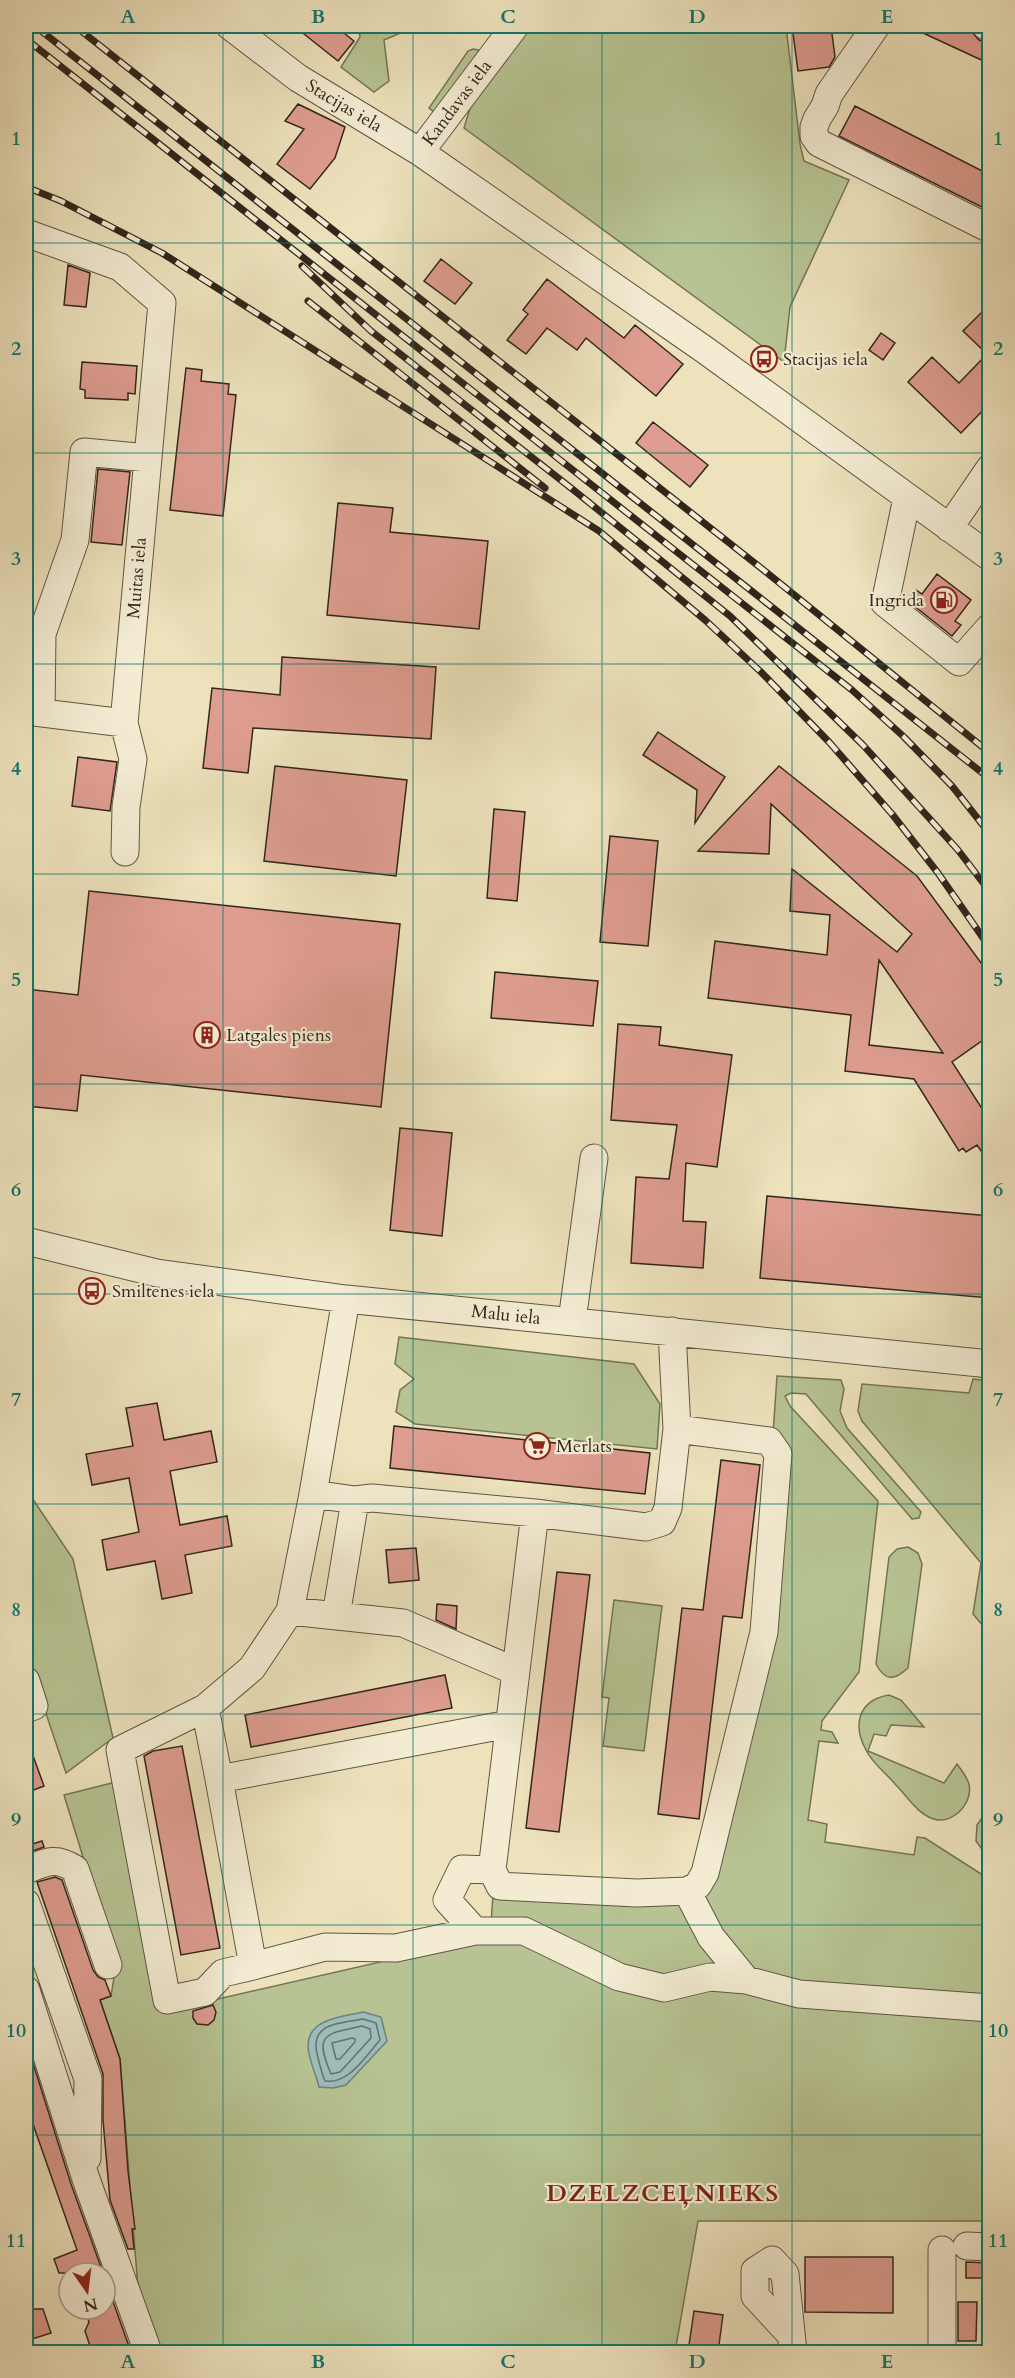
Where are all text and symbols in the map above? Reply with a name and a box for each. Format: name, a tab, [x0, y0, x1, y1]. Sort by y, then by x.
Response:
text: A	[120, 3, 136, 30]
text: B	[311, 3, 325, 30]
text: C	[500, 3, 516, 30]
text: D	[688, 3, 706, 30]
text: E	[881, 3, 893, 30]
street label: Kandavas iela	[416, 55, 498, 151]
street label: Stacijas iela	[301, 73, 387, 139]
text: 1	[11, 125, 21, 152]
text: 1	[993, 125, 1003, 152]
text: 2	[11, 335, 21, 362]
text: 2	[993, 335, 1003, 362]
bus stop icon: Stacijas iela	[749, 344, 779, 374]
place label: Stacijas iela	[783, 347, 868, 372]
street label: Muitas iela	[121, 536, 153, 620]
text: 3	[11, 545, 21, 572]
text: 3	[993, 545, 1003, 572]
fuel station icon: Ingrida	[929, 585, 959, 615]
place label: Ingrida	[869, 588, 924, 613]
text: 4	[11, 755, 21, 782]
text: 4	[993, 755, 1003, 782]
text: 5	[11, 966, 21, 993]
text: 5	[993, 966, 1003, 993]
building icon: Latgales piens	[192, 1020, 222, 1050]
place label: Latgales piens	[226, 1023, 331, 1048]
text: 6	[11, 1176, 21, 1203]
text: 6	[993, 1176, 1003, 1203]
bus stop icon: Smiltenes iela	[77, 1276, 107, 1306]
place label: Smiltenes iela	[112, 1279, 215, 1304]
street label: Malu iela	[470, 1299, 542, 1331]
text: 7	[11, 1386, 21, 1413]
text: 7	[993, 1386, 1003, 1413]
supermarket icon: Merlats	[522, 1431, 552, 1461]
place label: Merlats	[556, 1434, 612, 1459]
text: 8	[11, 1596, 21, 1623]
text: 8	[993, 1596, 1003, 1623]
text: 9	[11, 1806, 21, 1833]
text: 9	[993, 1806, 1003, 1833]
text: 10	[6, 2017, 26, 2044]
text: 10	[988, 2017, 1008, 2044]
district label: DZELZCEĻNIEKS	[546, 2177, 780, 2210]
text: 11	[6, 2227, 26, 2254]
text: 11	[988, 2227, 1008, 2254]
north arrow	[57, 2261, 117, 2321]
text: N	[81, 2292, 100, 2317]
text: A	[120, 2348, 136, 2375]
text: B	[311, 2348, 325, 2375]
text: C	[500, 2348, 516, 2375]
text: D	[688, 2348, 706, 2375]
text: E	[881, 2348, 893, 2375]

